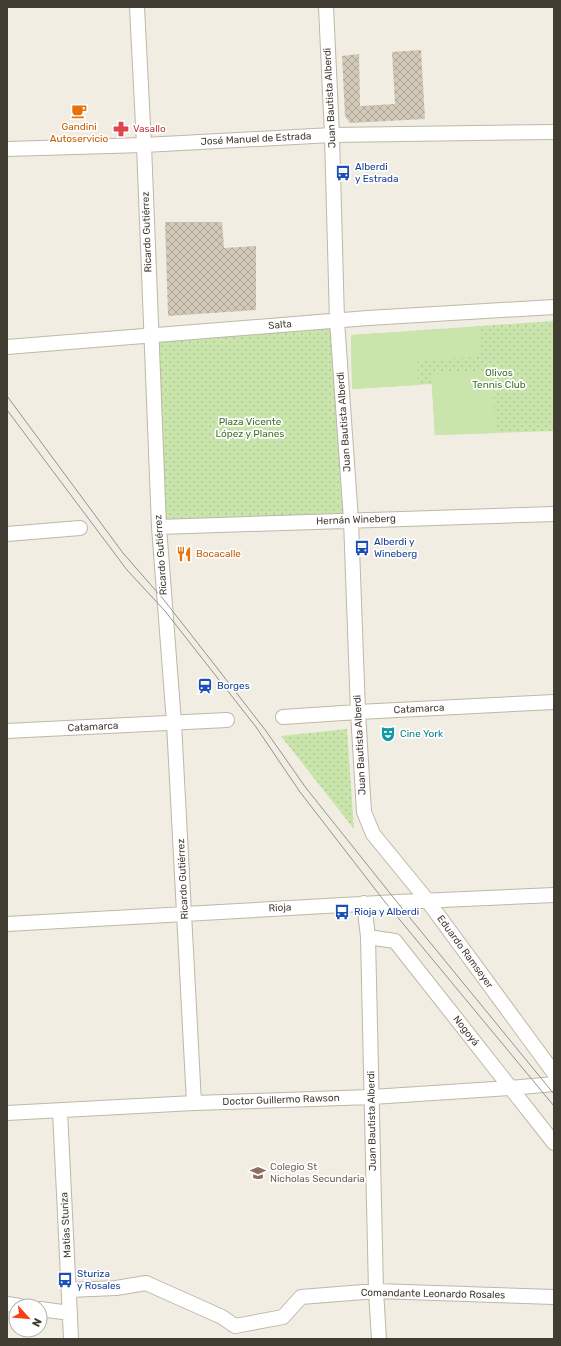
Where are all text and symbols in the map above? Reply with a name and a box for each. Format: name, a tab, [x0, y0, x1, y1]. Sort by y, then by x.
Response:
street label: Juan Bautista Alberdi	[321, 48, 339, 148]
cafe icon: Gandini Autoservicio	[70, 102, 88, 120]
pharmacy icon: Vasallo	[112, 120, 130, 138]
place label: Gandini Autoservicio	[50, 121, 108, 145]
place label: Vasallo	[133, 123, 166, 135]
street label: José Manuel de Estrada	[200, 130, 312, 148]
place label: Alberdi y Estrada	[355, 161, 398, 185]
bus stop icon: Alberdi y Estrada	[334, 164, 352, 182]
street label: Ricardo Gutiérrez	[140, 191, 154, 273]
street label: Salta	[268, 318, 292, 332]
park label: Olivos Tennis Club	[472, 367, 526, 391]
street label: Juan Bautista Alberdi	[335, 372, 353, 472]
park label: Plaza Vicente López y Planes	[216, 416, 284, 440]
street label: Hernán Wineberg	[316, 513, 396, 527]
street label: Ricardo Gutiérrez	[152, 514, 170, 596]
place label: Alberdi y Wineberg	[374, 536, 417, 560]
bus stop icon: Alberdi y Wineberg	[353, 539, 371, 557]
restaurant icon: Bocacalle	[175, 545, 193, 563]
place label: Bocacalle	[196, 548, 241, 560]
station icon: Borges	[196, 677, 214, 695]
place label: Borges	[217, 680, 250, 692]
street label: Juan Bautista Alberdi	[351, 695, 369, 795]
street label: Catamarca	[393, 702, 445, 716]
street label: Catamarca	[67, 720, 119, 734]
theatre icon: Cine York	[379, 725, 397, 743]
place label: Cine York	[400, 728, 444, 740]
street label: Ricardo Gutiérrez	[175, 838, 191, 920]
street label: Rioja	[268, 901, 292, 915]
bus stop icon: Rioja y Alberdi	[333, 903, 351, 921]
place label: Rioja y Alberdi	[354, 906, 419, 918]
street label: Eduardo Ramseyer	[434, 913, 496, 991]
street label: Nogoyá	[450, 1013, 482, 1049]
street label: Juan Bautista Alberdi	[365, 1071, 379, 1171]
street label: Doctor Guillermo Rawson	[222, 1092, 340, 1108]
place label: Colegio St Nicholas Secundaria	[270, 1161, 365, 1185]
school or university icon: Colegio St Nicholas Secundaria	[249, 1164, 267, 1182]
street label: Matías Sturiza	[58, 1192, 74, 1258]
place label: Sturiza y Rosales	[77, 1268, 121, 1292]
bus stop icon: Sturiza y Rosales	[56, 1271, 74, 1289]
street label: Comandante Leonardo Rosales	[361, 1287, 505, 1301]
north arrow	[8, 1298, 48, 1338]
text: N	[29, 1316, 44, 1329]

